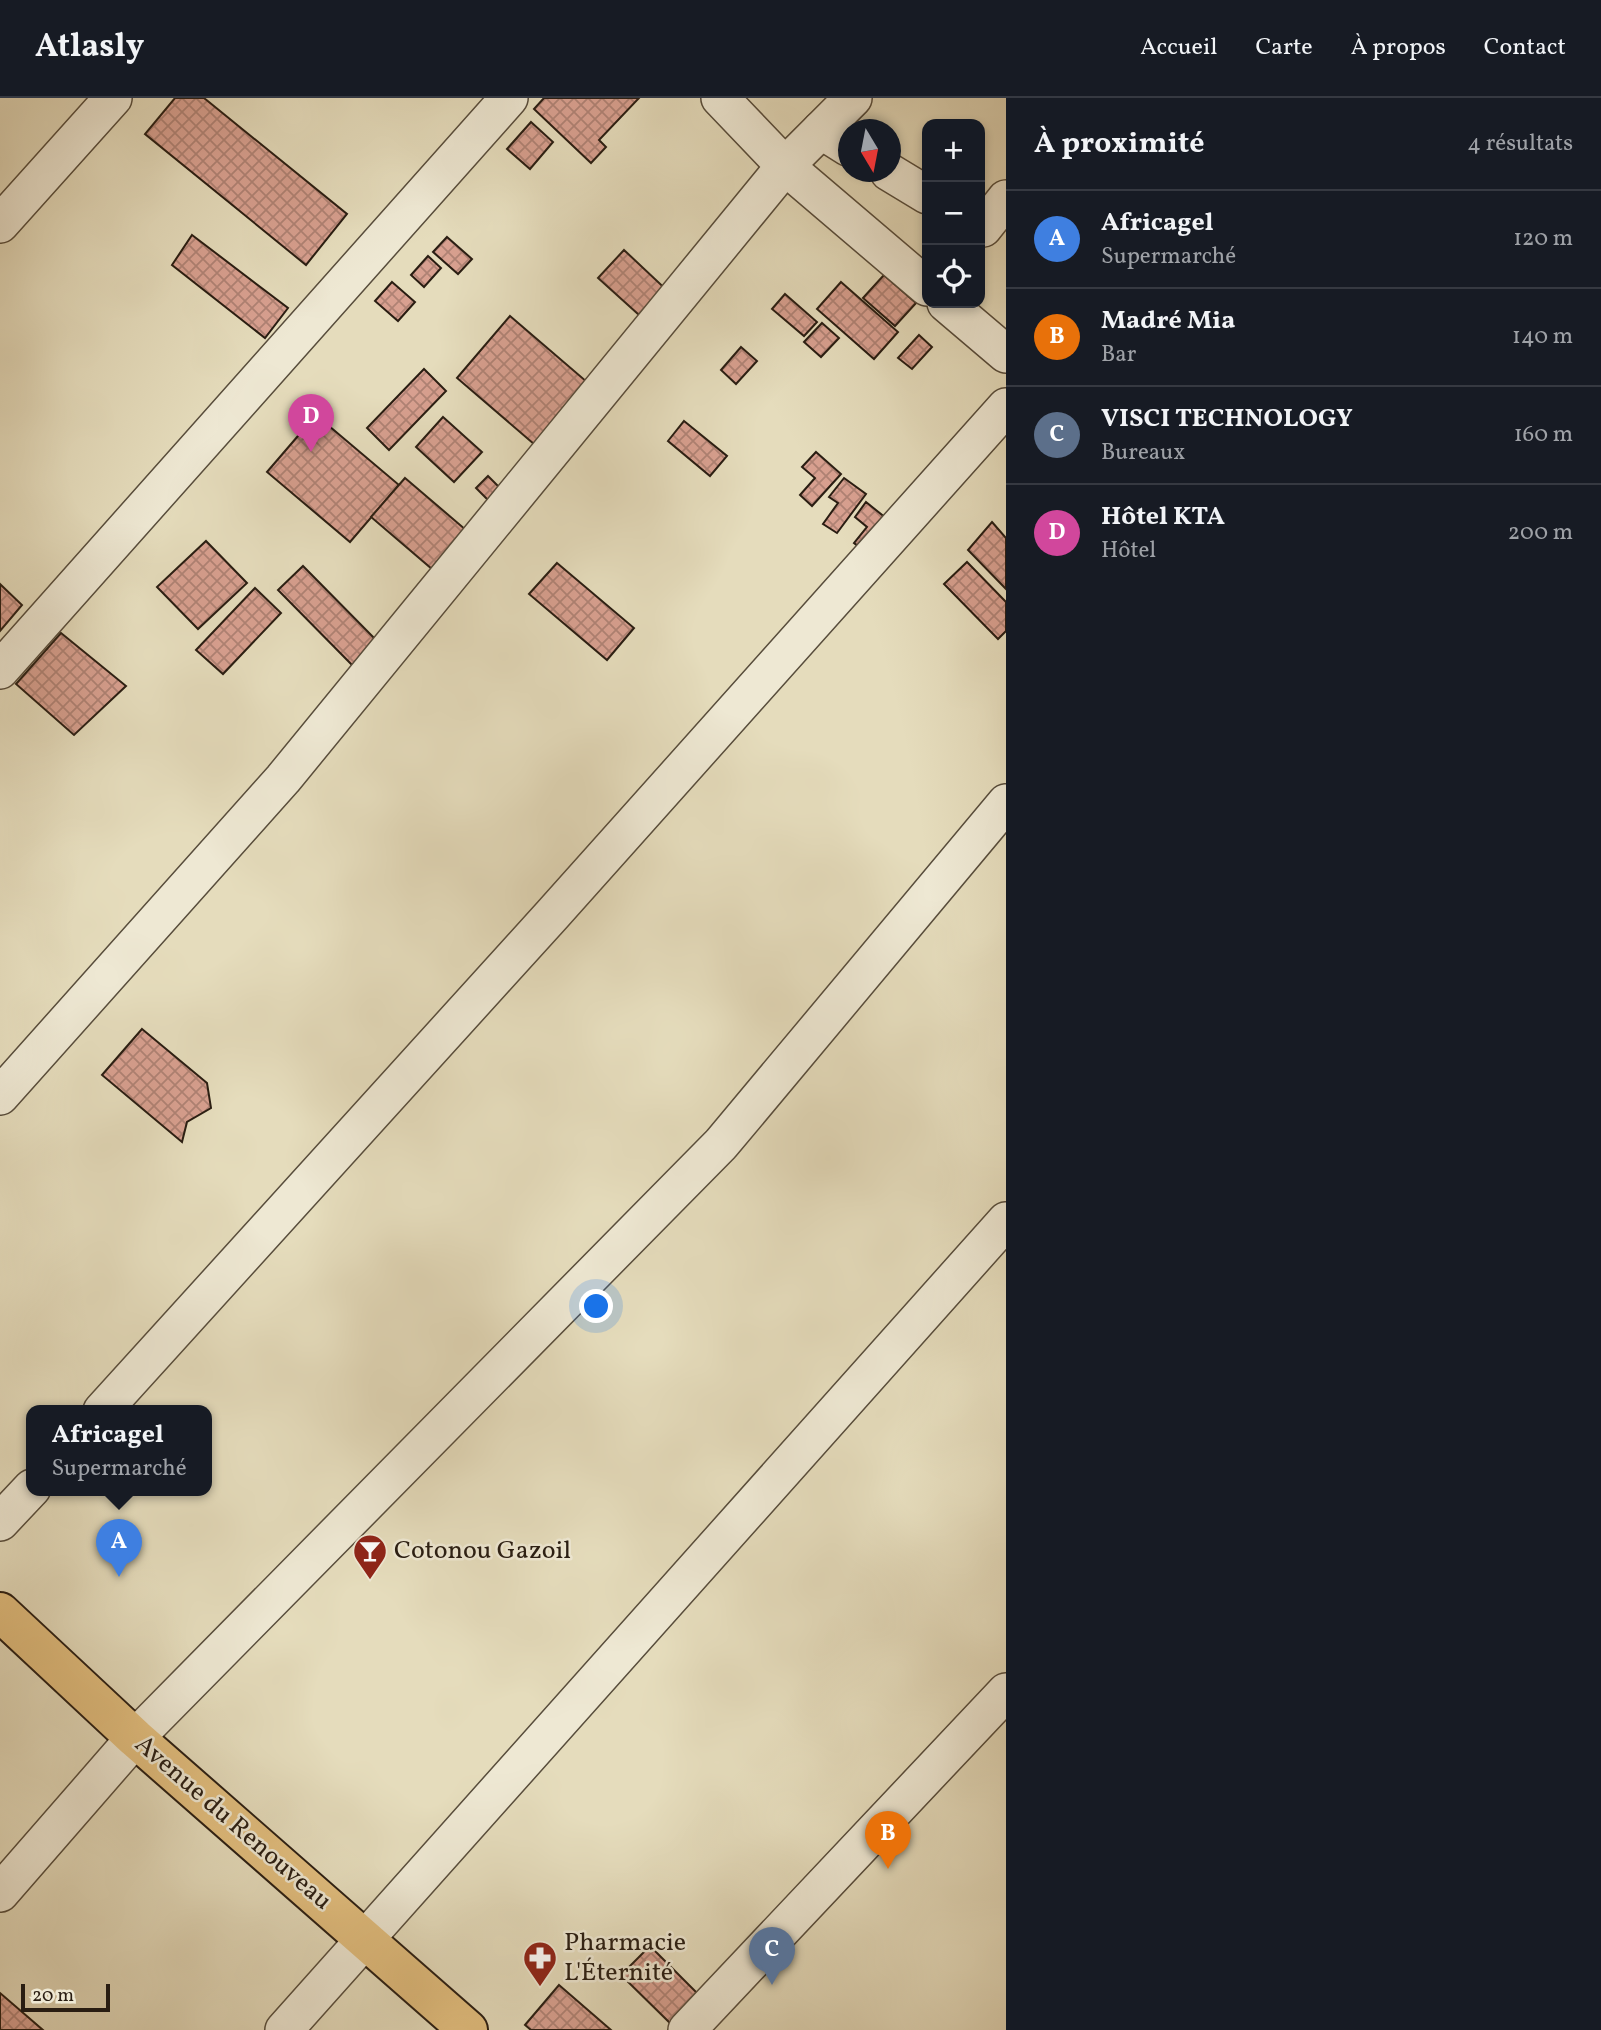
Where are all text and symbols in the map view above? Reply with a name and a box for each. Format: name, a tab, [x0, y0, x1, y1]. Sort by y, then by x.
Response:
text: Atlasly	[35, 25, 144, 71]
text: Accueil	[1140, 31, 1217, 65]
text: Carte	[1255, 31, 1313, 65]
text: À propos	[1351, 31, 1446, 65]
text: Contact	[1484, 31, 1566, 65]
north arrow	[838, 119, 901, 182]
map controls	[922, 119, 985, 308]
button: +	[922, 119, 985, 182]
text: À proximité	[1034, 123, 1205, 165]
text: 4 résultats	[1467, 128, 1573, 160]
button: −	[922, 182, 985, 245]
text: Africagel	[1101, 205, 1214, 241]
text: A	[1049, 223, 1065, 255]
text: 120 m	[1513, 223, 1573, 255]
text: Supermarché	[1101, 241, 1236, 273]
button: locate	[922, 245, 985, 308]
text: Madré Mia	[1101, 303, 1235, 339]
text: B	[1049, 321, 1065, 353]
text: 140 m	[1512, 321, 1573, 353]
text: Bar	[1101, 339, 1136, 371]
pin: D	[288, 394, 334, 452]
text: VISCI TECHNOLOGY	[1101, 401, 1353, 437]
text: C	[1050, 419, 1064, 451]
text: 160 m	[1514, 419, 1573, 451]
text: Bureaux	[1101, 437, 1185, 469]
text: Hôtel KTA	[1101, 499, 1225, 535]
text: D	[1049, 517, 1065, 549]
text: 200 m	[1508, 517, 1573, 549]
text: Hôtel	[1101, 535, 1156, 567]
your location	[579, 1289, 613, 1323]
popup	[26, 1405, 212, 1496]
text: Africagel	[51, 1417, 164, 1453]
text: Supermarché	[51, 1453, 187, 1485]
pin: A	[96, 1519, 142, 1577]
bar icon: Cotonou Gazoil	[351, 1532, 389, 1581]
place label: Cotonou Gazoil	[394, 1533, 571, 1569]
street label: Avenue du Renouveau	[126, 1727, 340, 1919]
pin: B	[865, 1811, 911, 1869]
place label: Pharmacie L'Éternité	[564, 1925, 686, 1991]
pin: C	[749, 1927, 795, 1985]
pharmacy icon: Pharmacie L'Éternité	[521, 1939, 559, 1988]
scale bar	[21, 1981, 110, 2013]
text: 20 m	[32, 1983, 74, 2009]

